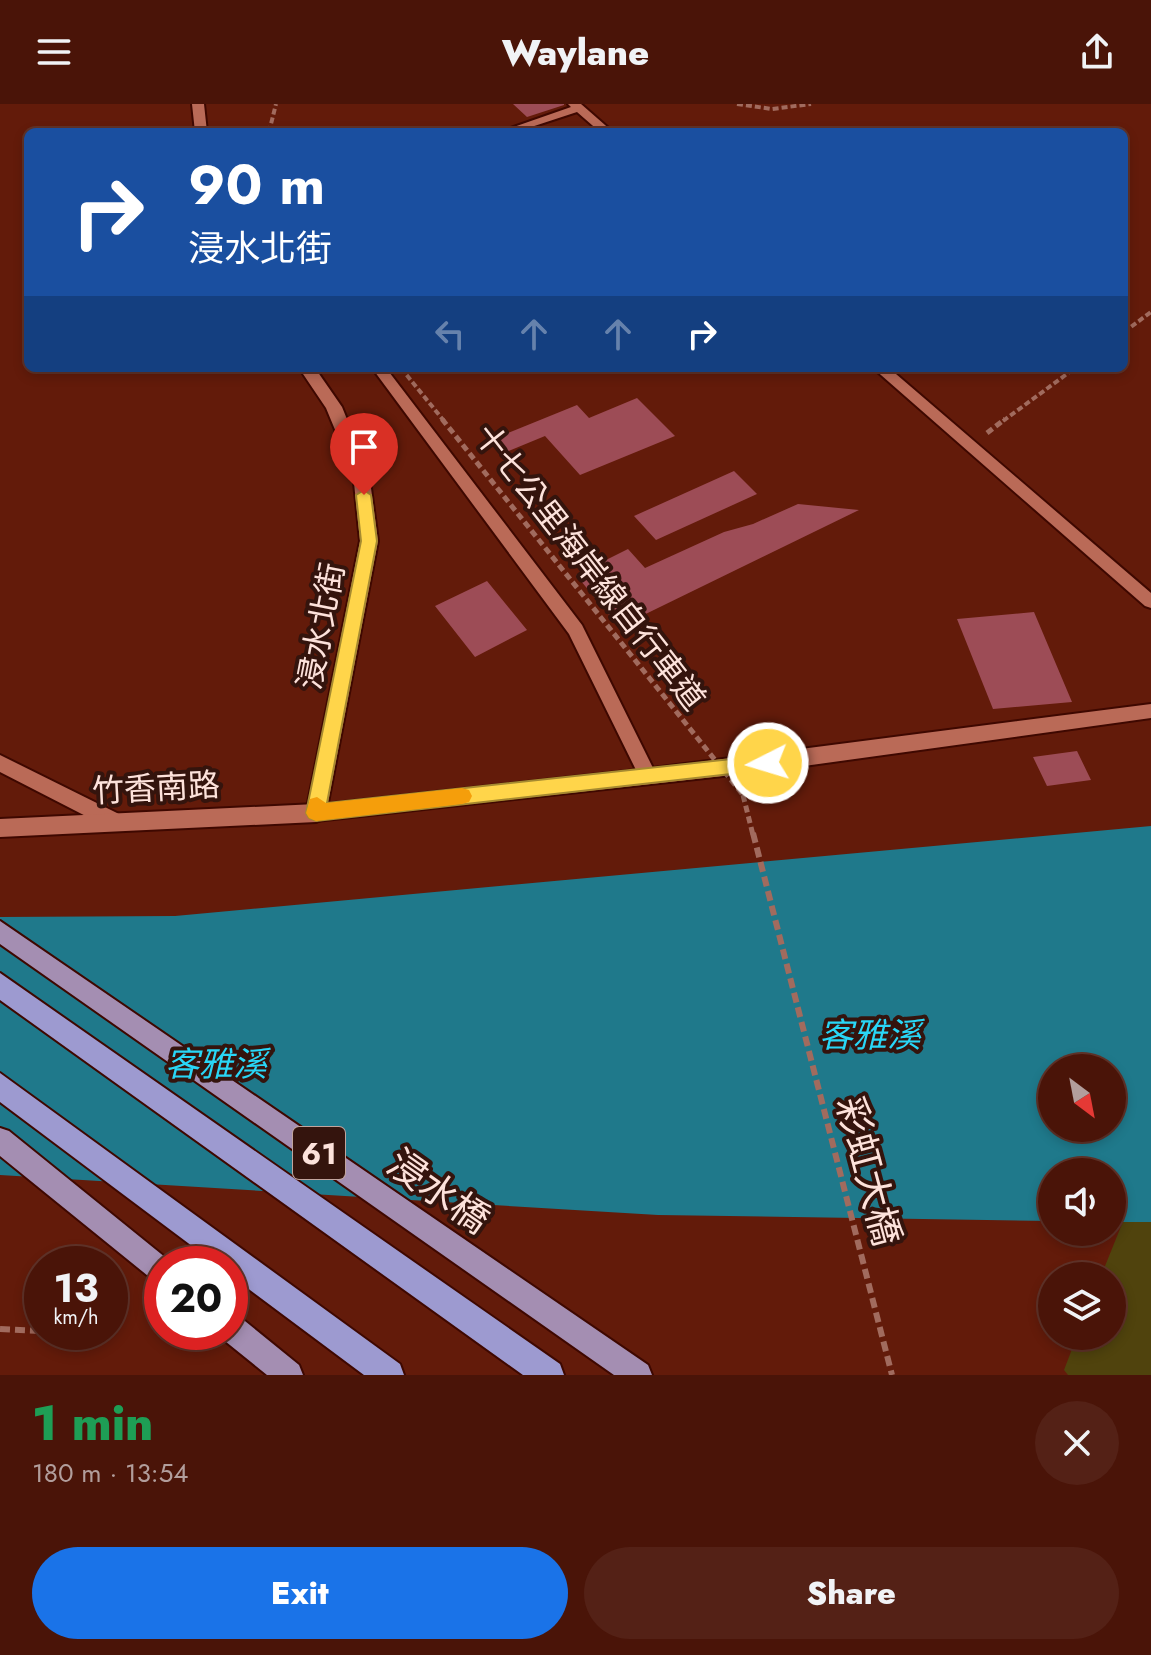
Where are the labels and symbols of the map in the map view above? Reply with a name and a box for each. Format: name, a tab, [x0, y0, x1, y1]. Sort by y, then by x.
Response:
pin	[330, 413, 398, 495]
street label: 十七公里海岸線自行車道	[464, 414, 716, 720]
street label: 浸水北街	[286, 559, 356, 693]
position arrow	[726, 721, 810, 805]
street label: 竹香南路	[91, 762, 221, 814]
water label: 客雅溪	[819, 1011, 925, 1060]
water label: 客雅溪	[165, 1040, 271, 1089]
north arrow	[1038, 1054, 1126, 1142]
street label: 彩虹大橋	[823, 1090, 915, 1252]
road number: 61	[293, 1127, 345, 1179]
street label: 浸水橋	[377, 1136, 501, 1246]
speed limit sign: 20	[144, 1246, 248, 1350]

